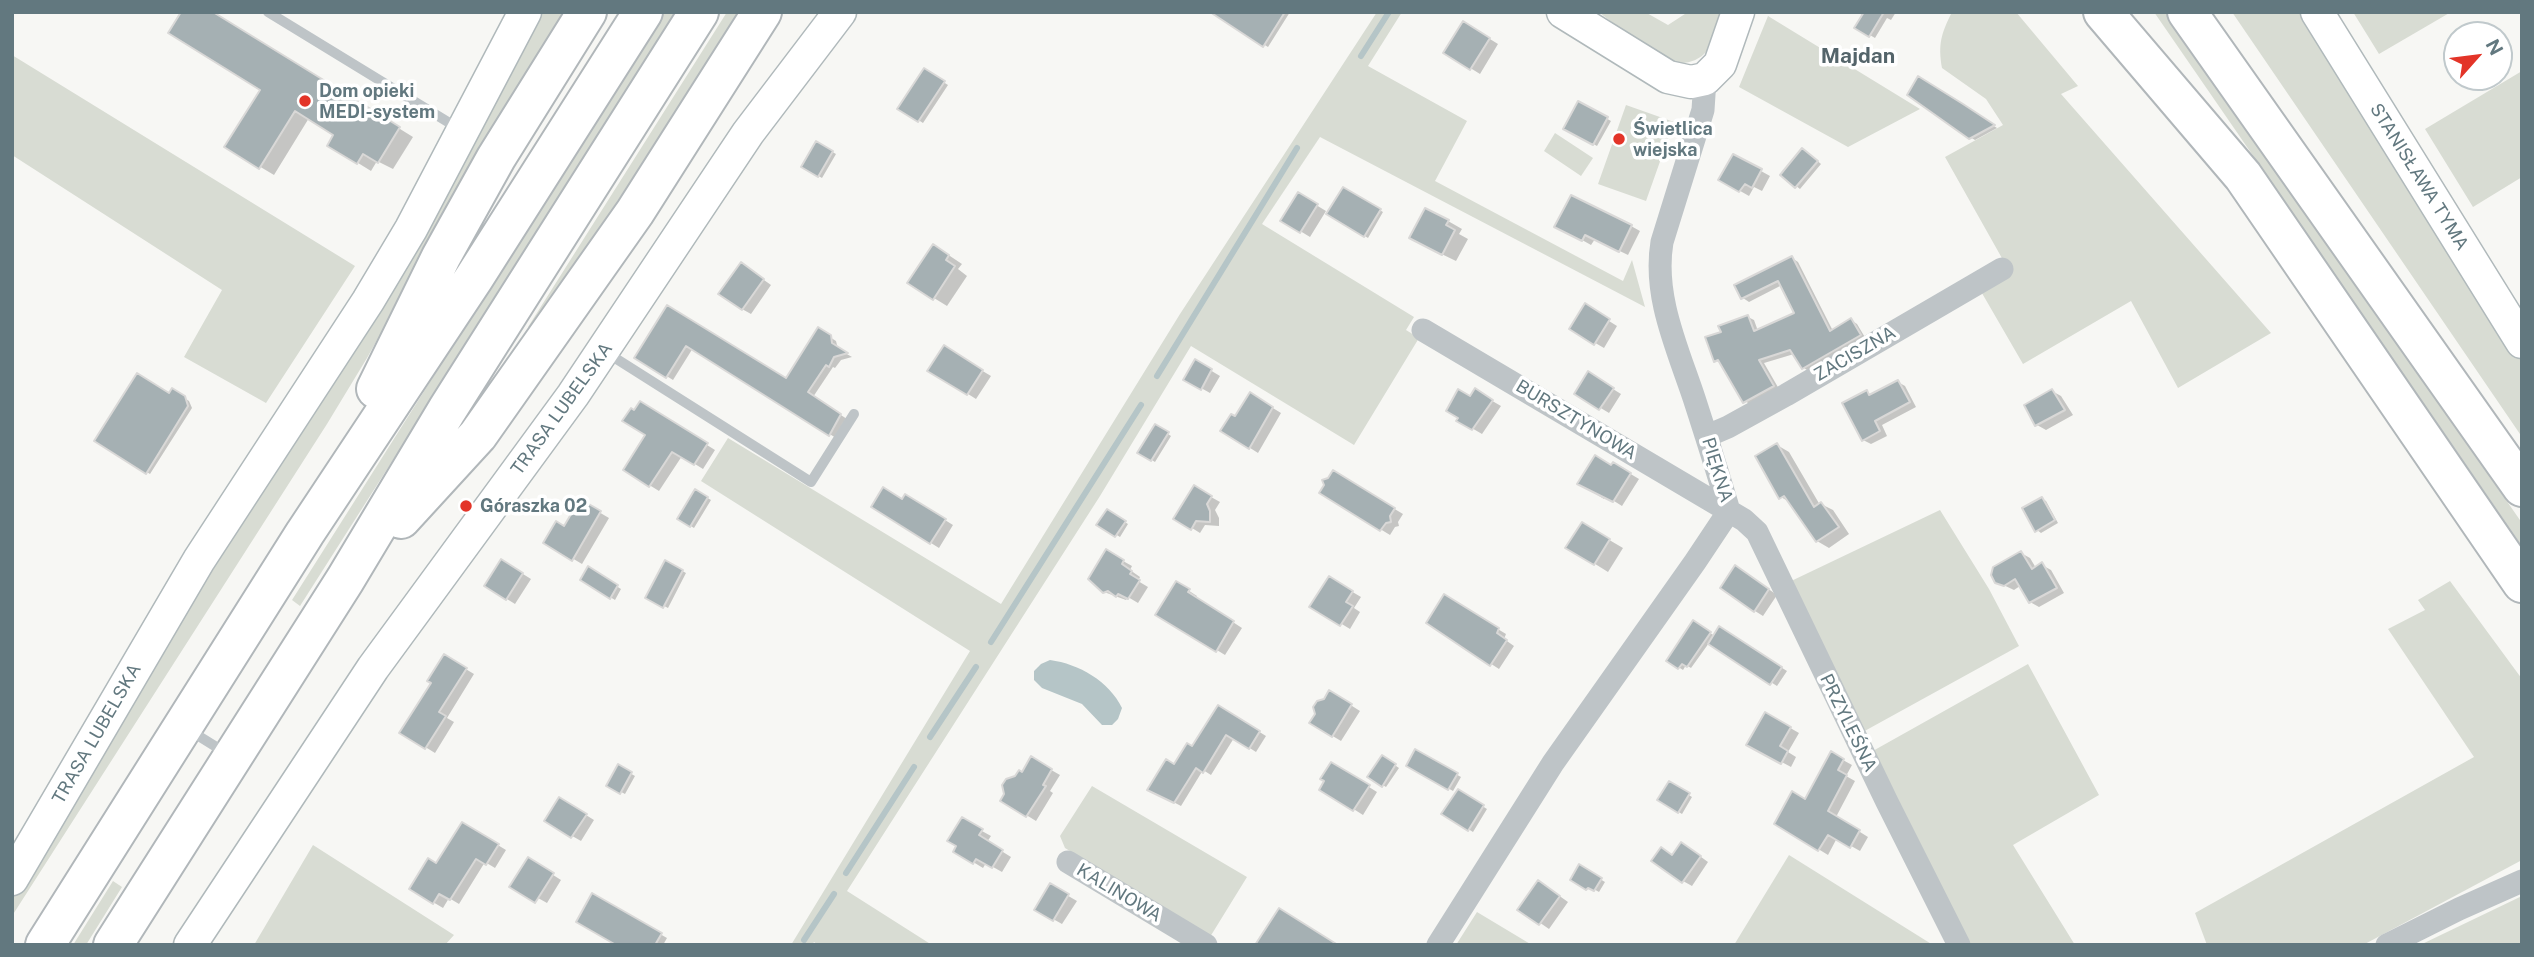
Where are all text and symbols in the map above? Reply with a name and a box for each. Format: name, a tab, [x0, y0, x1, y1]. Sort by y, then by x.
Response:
north arrow	[2443, 21, 2513, 91]
text: N	[2482, 35, 2508, 59]
district label: Majdan	[1821, 44, 1895, 70]
place label: Dom opieki MEDI-system	[319, 80, 435, 122]
marker: Dom opieki MEDI-system	[297, 93, 313, 109]
street label: STANISŁAWA TYMA	[2365, 100, 2473, 254]
place label: Świetlica wiejska	[1633, 118, 1713, 160]
marker: Świetlica wiejska	[1611, 131, 1627, 147]
street label: ZACISZNA	[1810, 322, 1900, 386]
street label: TRASA LUBELSKA	[507, 339, 617, 479]
street label: BURSZTYNOWA	[1512, 375, 1640, 465]
street label: PIĘKNA	[1697, 435, 1737, 505]
place label: Góraszka 02	[480, 495, 587, 517]
marker: Góraszka 02	[458, 498, 474, 514]
street label: TRASA LUBELSKA	[48, 660, 146, 808]
street label: PRZYLEŚNA	[1815, 671, 1881, 775]
street label: KALINOWA	[1073, 859, 1165, 927]

